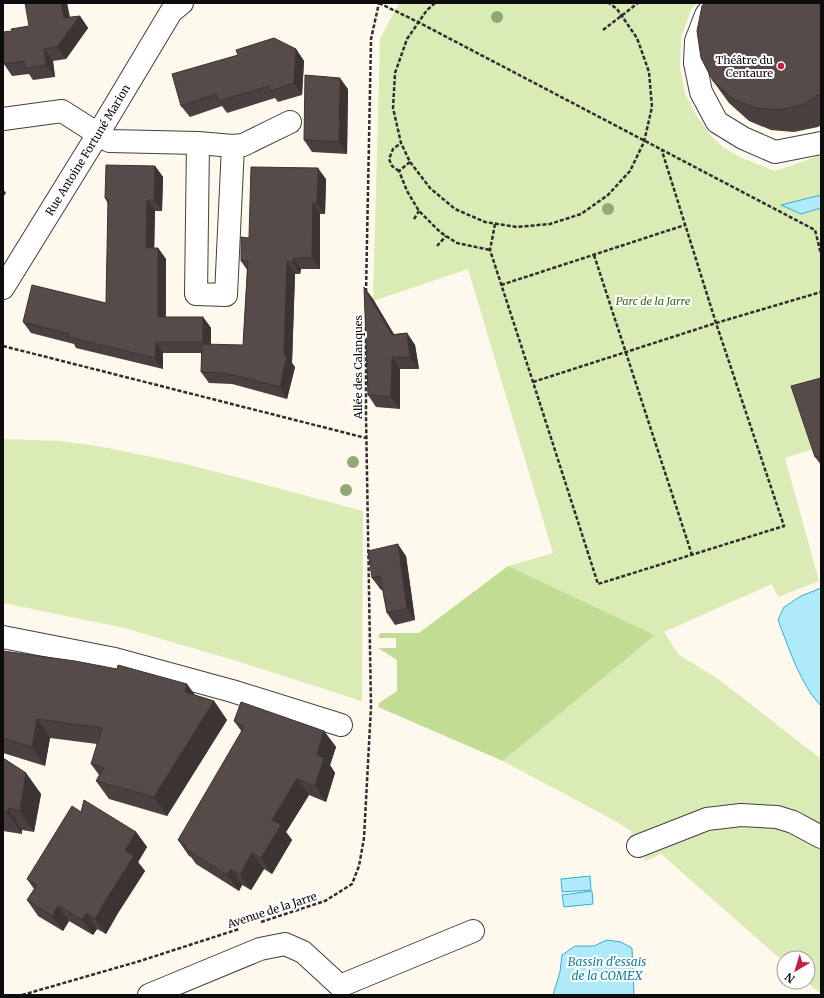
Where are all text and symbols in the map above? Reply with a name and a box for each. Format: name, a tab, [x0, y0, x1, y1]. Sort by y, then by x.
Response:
place label: Théâtre du Centaure	[716, 53, 773, 80]
marker: Théâtre du Centaure	[776, 61, 786, 71]
street label: Rue Antoine Fortuné Marion	[42, 81, 133, 218]
park label: Parc de la Jarre	[616, 294, 691, 308]
street label: Allée des Calanques	[351, 315, 365, 420]
street label: Avenue de la Jarre	[225, 889, 319, 931]
north arrow	[776, 950, 816, 990]
water label: Bassin d'essais de la COMEX	[568, 954, 646, 983]
text: N	[782, 970, 798, 986]

